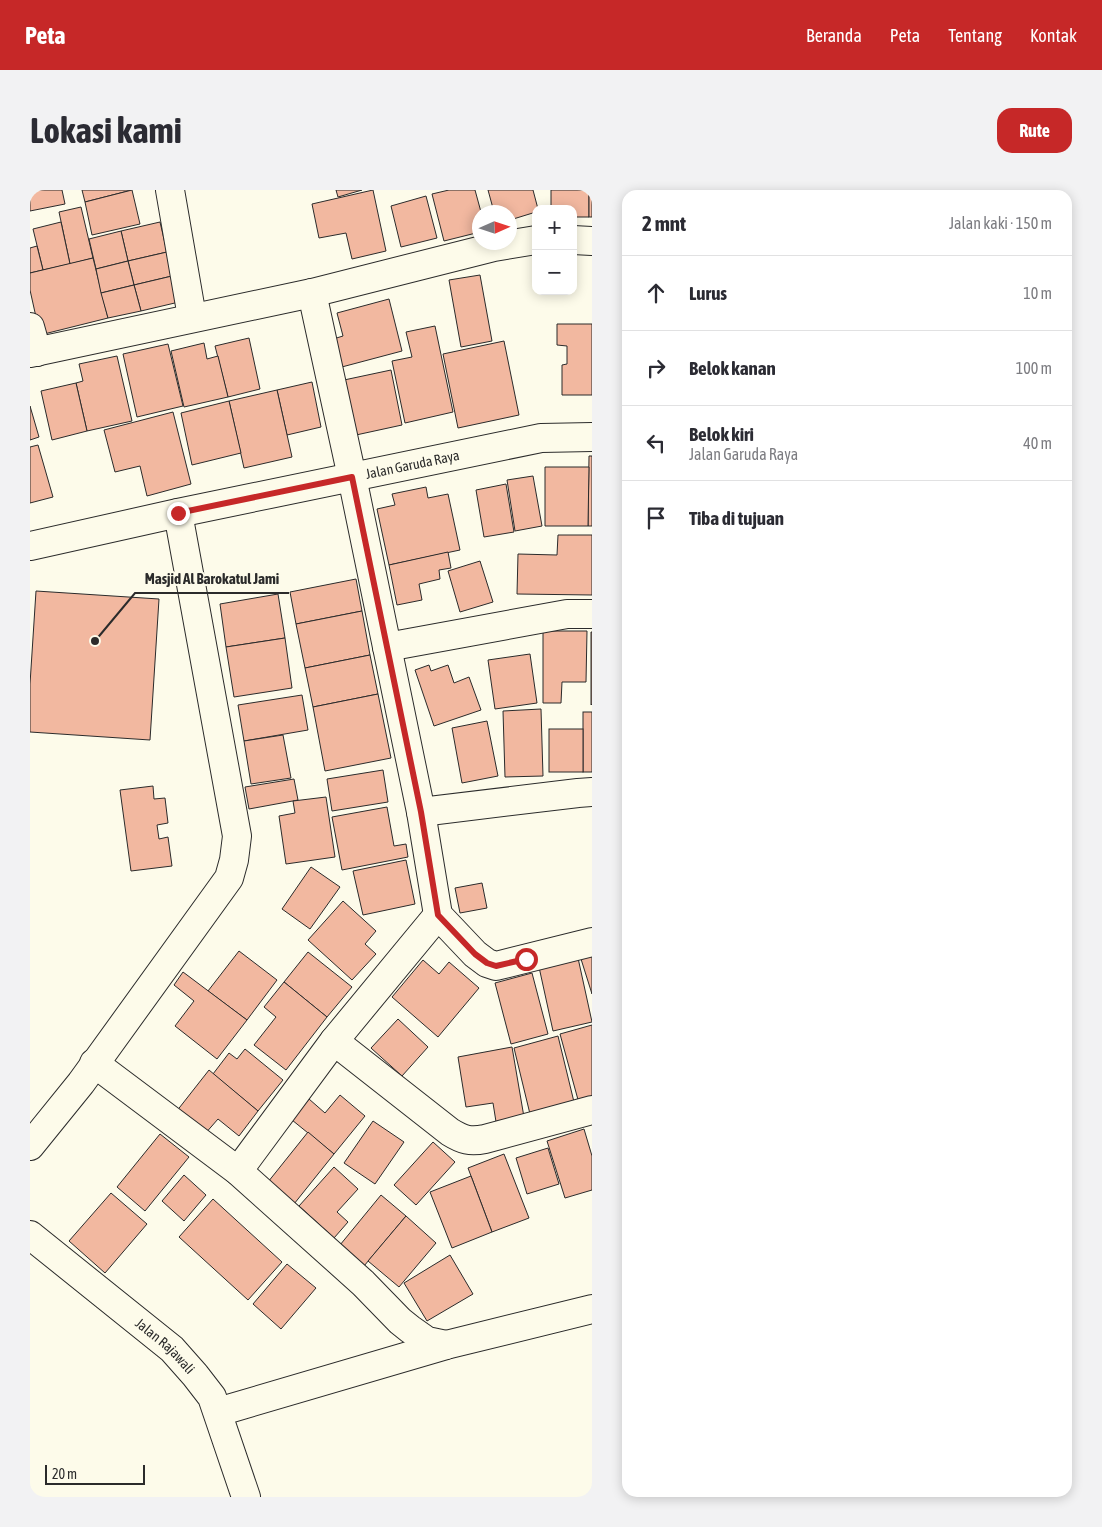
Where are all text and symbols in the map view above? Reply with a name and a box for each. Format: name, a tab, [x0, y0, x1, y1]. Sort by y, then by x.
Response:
text: Peta	[25, 22, 66, 49]
text: Beranda	[806, 25, 862, 46]
text: Peta	[890, 25, 920, 46]
text: Tentang	[948, 25, 1002, 46]
text: Kontak	[1030, 25, 1077, 46]
button: Rute	[997, 108, 1072, 153]
text: Lokasi kami	[30, 110, 182, 150]
north arrow	[472, 205, 517, 250]
map controls	[532, 205, 577, 295]
button: +	[532, 205, 577, 250]
text: 2 mnt	[642, 211, 686, 235]
text: Jalan kaki · 150 m	[949, 214, 1052, 232]
button: −	[532, 250, 577, 295]
icon: ahead	[642, 279, 670, 307]
text: Lurus	[689, 282, 727, 304]
text: 10 m	[1023, 284, 1052, 302]
icon: right	[642, 354, 670, 382]
text: Belok kanan	[689, 357, 776, 379]
text: 100 m	[1016, 359, 1052, 377]
text: Belok kiri	[689, 423, 754, 445]
icon: left	[642, 429, 670, 457]
text: 40 m	[1023, 434, 1052, 452]
text: Jalan Garuda Raya	[689, 445, 798, 463]
street label: Jalan Garuda Raya	[364, 447, 461, 482]
route end	[167, 502, 190, 525]
icon: arrive	[642, 504, 670, 532]
text: Tiba di tujuan	[689, 507, 784, 529]
callout: Masjid Al Barokatul Jami	[135, 563, 289, 593]
text: Masjid Al Barokatul Jami	[145, 570, 279, 587]
route start	[515, 948, 538, 971]
street label: Jalan Rajawali	[132, 1315, 198, 1377]
scale bar	[45, 1462, 145, 1485]
text: 20 m	[52, 1466, 77, 1482]

